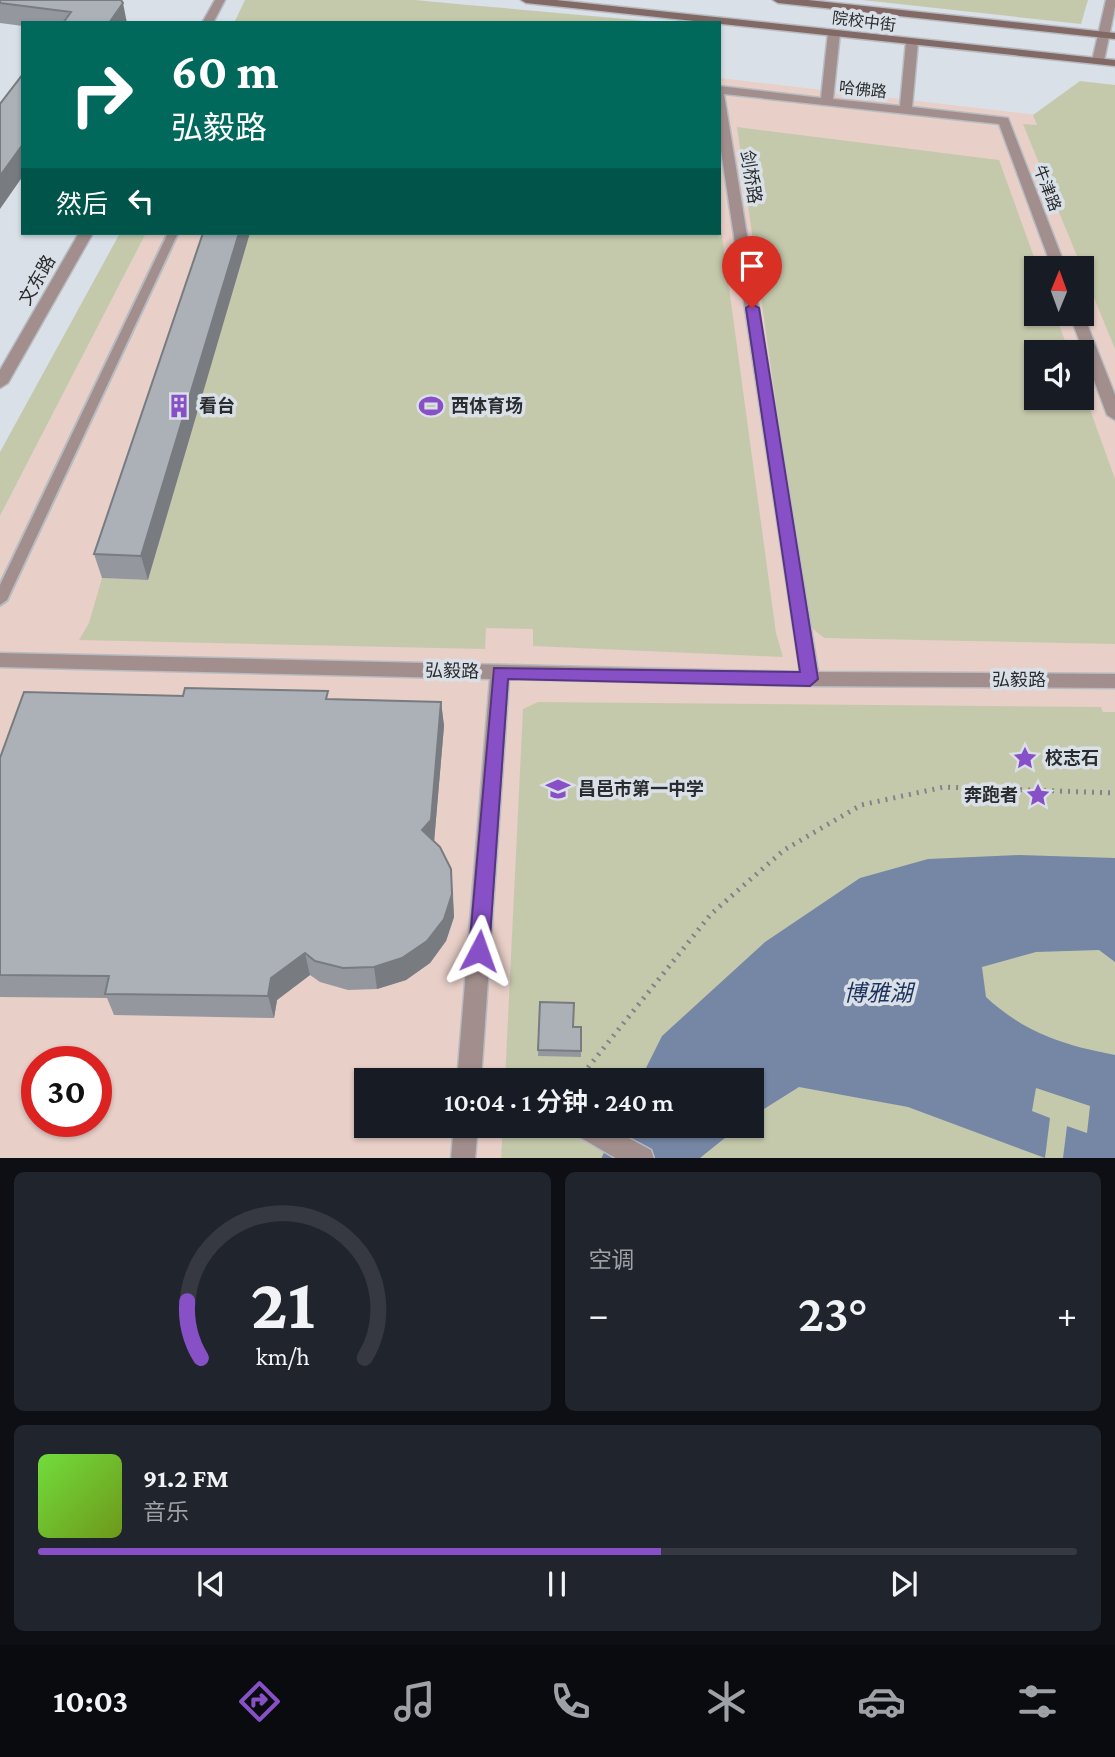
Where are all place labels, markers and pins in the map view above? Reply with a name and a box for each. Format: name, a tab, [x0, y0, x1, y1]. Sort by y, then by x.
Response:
pin	[722, 236, 782, 308]
building icon: 看台	[165, 392, 193, 420]
sports icon: 西体育场	[417, 392, 445, 420]
place label: 看台	[199, 396, 235, 416]
place label: 西体育场	[451, 396, 523, 416]
place icon: 校志石	[1011, 744, 1039, 772]
place label: 校志石	[1045, 748, 1099, 768]
school or university icon: 昌邑市第一中学	[544, 775, 572, 803]
place label: 昌邑市第一中学	[578, 779, 704, 799]
place icon: 奔跑者	[1024, 781, 1052, 809]
place label: 奔跑者	[964, 785, 1018, 805]

